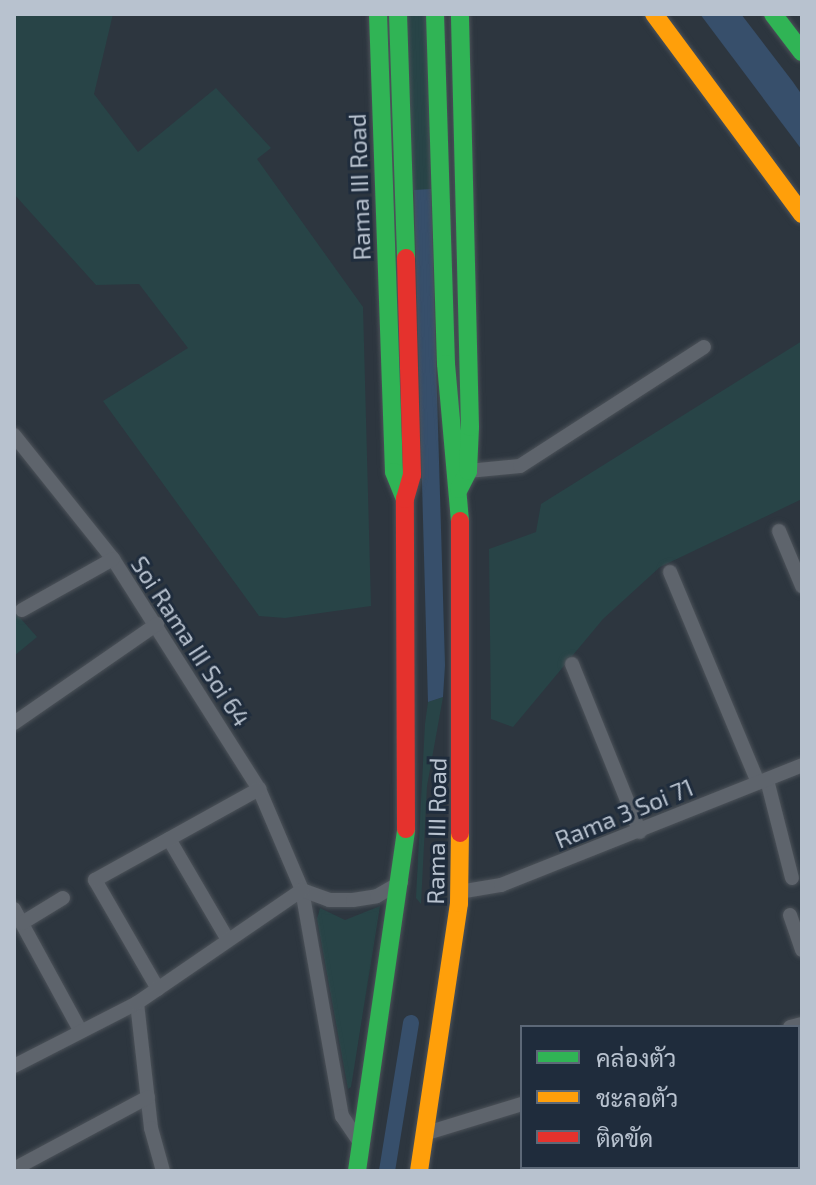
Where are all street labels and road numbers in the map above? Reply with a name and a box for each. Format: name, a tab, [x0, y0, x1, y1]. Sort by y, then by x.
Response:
street label: Rama III Road	[342, 113, 376, 261]
street label: Soi Rama III Soi 64	[125, 551, 257, 731]
street label: Rama III Road	[420, 757, 452, 905]
street label: Rama 3 Soi 71	[551, 772, 697, 854]

